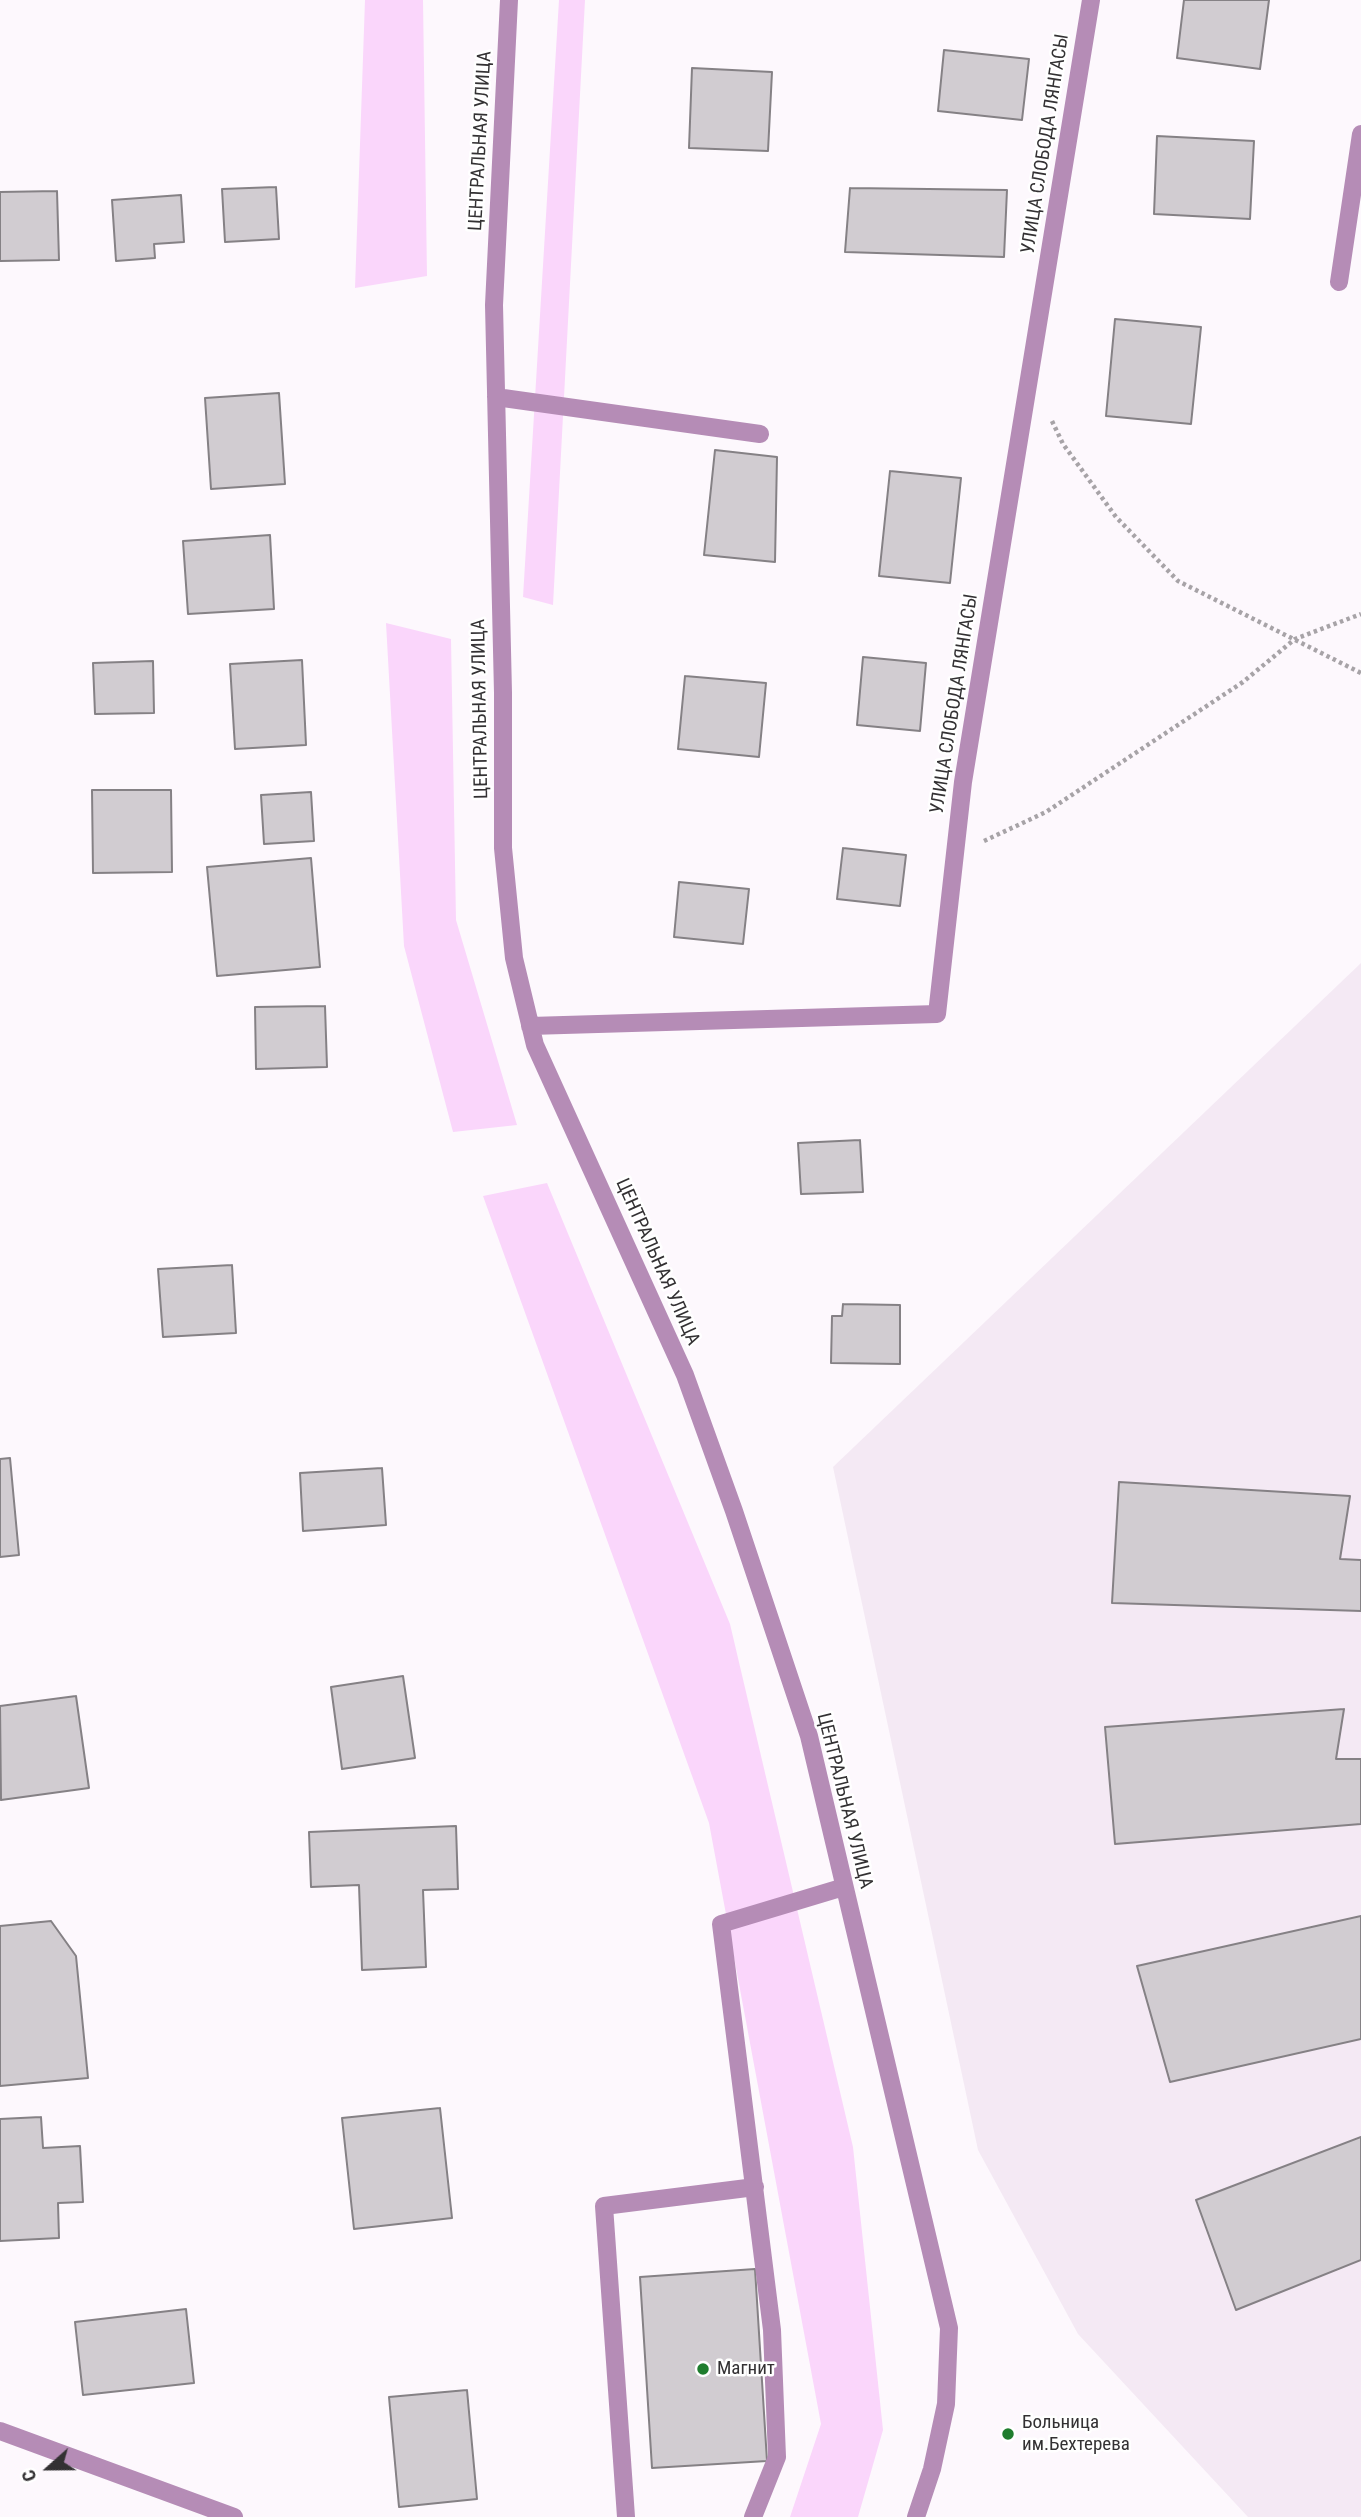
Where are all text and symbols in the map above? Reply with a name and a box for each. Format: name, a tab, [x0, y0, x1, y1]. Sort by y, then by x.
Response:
street label: УЛИЦА СЛОБОДА ЛЯНГАСЫ	[1017, 33, 1075, 255]
street label: ЦЕНТРАЛЬНАЯ УЛИЦА	[465, 50, 497, 232]
street label: УЛИЦА СЛОБОДА ЛЯНГАСЫ	[926, 593, 984, 815]
street label: ЦЕНТРАЛЬНАЯ УЛИЦА	[468, 619, 494, 799]
street label: ЦЕНТРАЛЬНАЯ УЛИЦА	[610, 1175, 704, 1349]
street label: ЦЕНТРАЛЬНАЯ УЛИЦА	[811, 1711, 877, 1891]
place label: Магнит	[717, 2358, 775, 2380]
marker: Магнит	[695, 2361, 711, 2377]
place label: Больница им.Бехтерева	[1022, 2412, 1130, 2456]
marker: Больница им.Бехтерева	[1000, 2426, 1016, 2442]
north arrow	[14, 2433, 84, 2503]
text: С	[16, 2467, 42, 2485]

